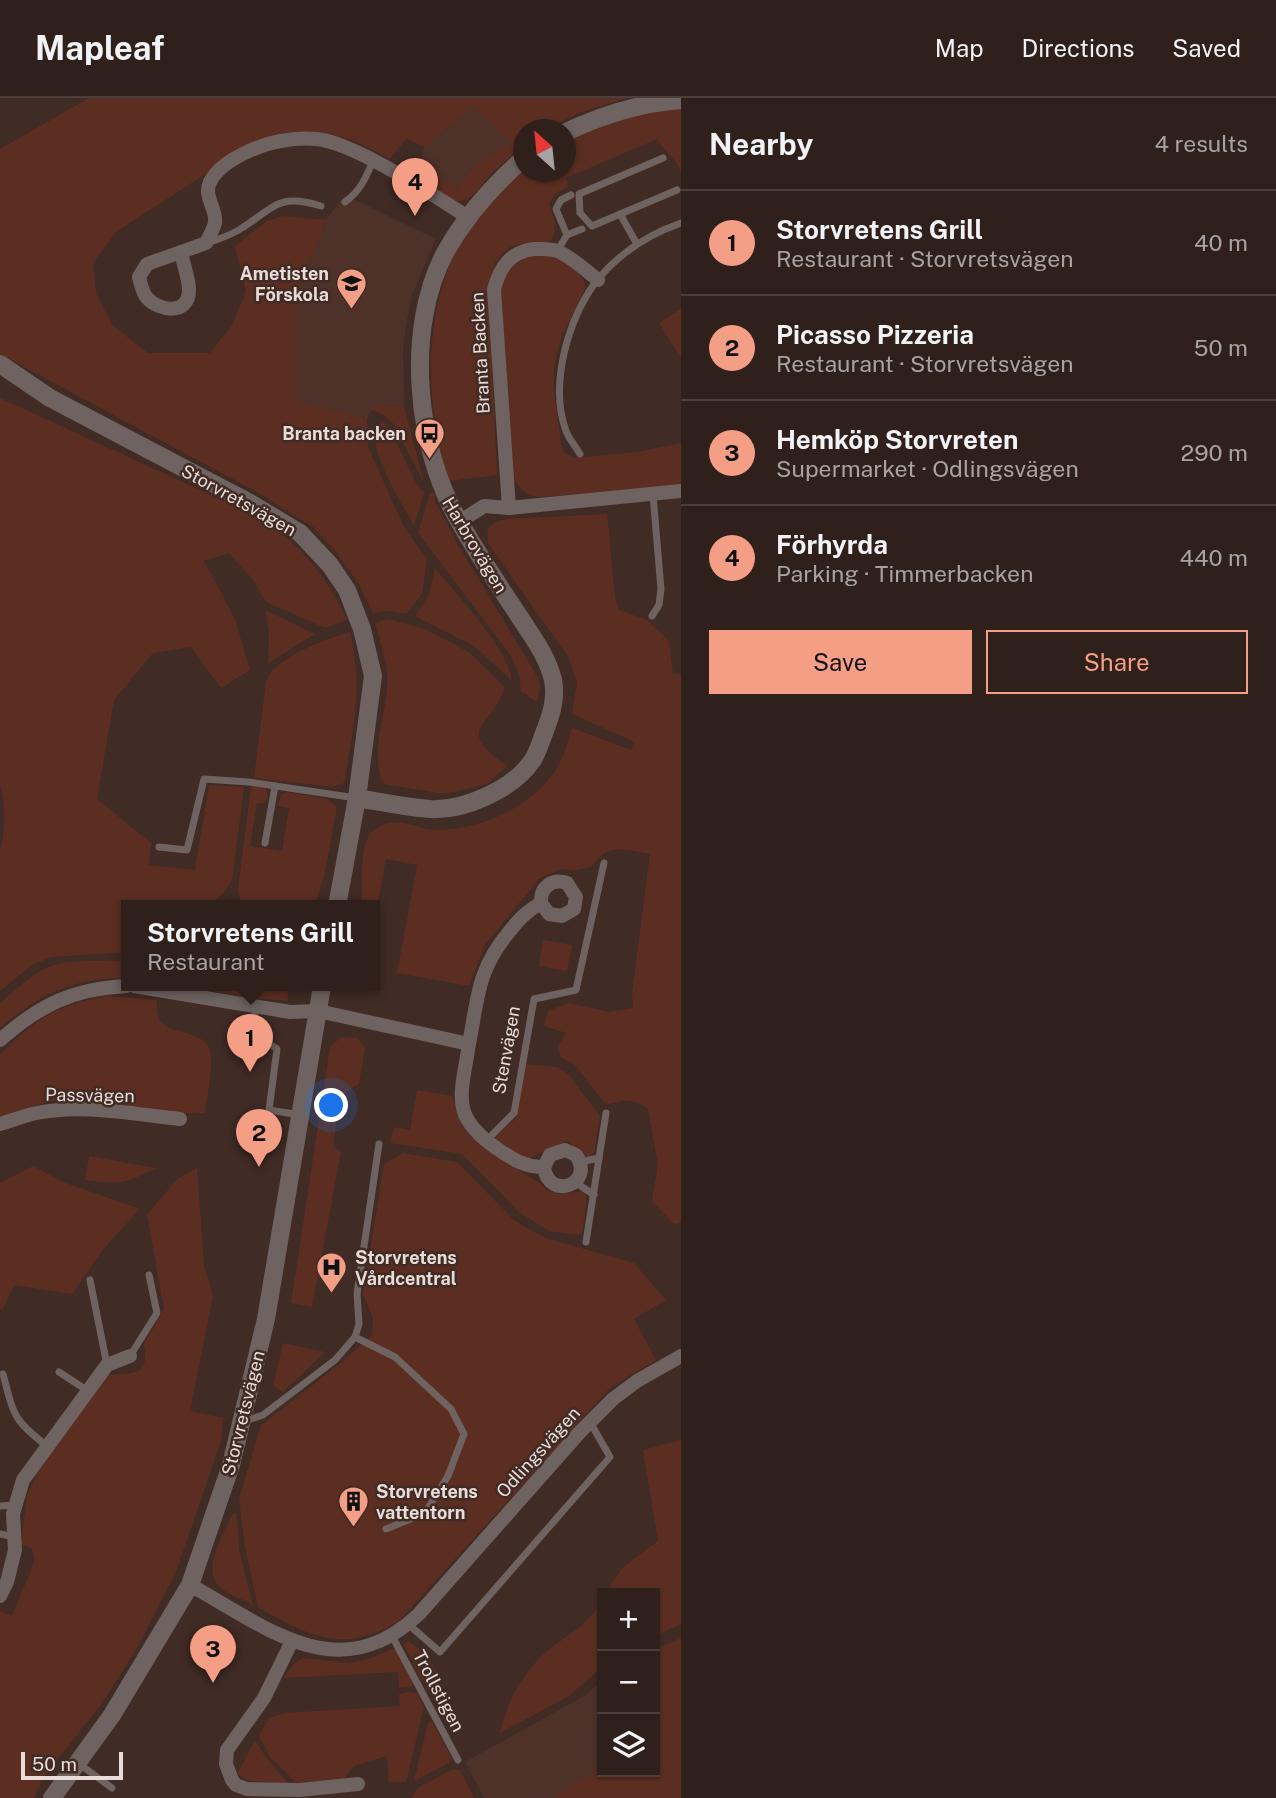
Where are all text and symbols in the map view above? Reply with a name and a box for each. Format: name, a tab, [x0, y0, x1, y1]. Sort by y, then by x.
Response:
text: Mapleaf	[35, 29, 164, 67]
text: Map	[935, 34, 984, 62]
text: Directions	[1022, 34, 1134, 62]
text: Saved	[1172, 34, 1241, 62]
north arrow	[513, 119, 576, 182]
text: Nearby	[709, 126, 813, 162]
text: 4 results	[1154, 130, 1248, 157]
pin: 4	[392, 158, 438, 216]
text: Storvretens Grill	[776, 214, 983, 245]
text: 1	[727, 229, 737, 256]
text: 40 m	[1194, 229, 1248, 256]
text: Restaurant · Storvretsvägen	[776, 245, 1074, 272]
place label: Ametisten Förskola	[240, 263, 329, 305]
school or university icon: Ametisten Förskola	[335, 266, 369, 310]
street label: Branta Backen	[466, 292, 494, 414]
text: Picasso Pizzeria	[776, 319, 974, 350]
text: 2	[725, 334, 739, 361]
text: 50 m	[1194, 334, 1248, 361]
text: Restaurant · Storvretsvägen	[776, 350, 1074, 377]
bus stop icon: Branta backen	[412, 416, 446, 460]
place label: Branta backen	[282, 423, 406, 444]
text: Hemköp Storvreten	[776, 424, 1018, 455]
text: 3	[724, 439, 740, 466]
text: 290 m	[1181, 439, 1248, 466]
text: Supermarket · Odlingsvägen	[776, 455, 1079, 482]
street label: Storvretsvägen	[178, 460, 300, 540]
street label: Harbrovägen	[438, 493, 512, 597]
text: Förhyrda	[776, 529, 888, 560]
text: 4	[724, 544, 740, 571]
text: 440 m	[1180, 544, 1248, 571]
text: Parking · Timmerbacken	[776, 560, 1033, 587]
button: Save	[709, 630, 972, 694]
button: Share	[986, 630, 1248, 694]
popup	[121, 900, 380, 991]
text: Storvretens Grill	[147, 917, 354, 948]
text: Restaurant	[147, 948, 265, 975]
street label: Stenvägen	[488, 1004, 524, 1096]
pin: 1	[227, 1014, 273, 1072]
street label: Passvägen	[45, 1084, 135, 1106]
your location	[314, 1088, 348, 1122]
pin: 2	[236, 1109, 282, 1167]
place label: Storvretens Vårdcentral	[355, 1247, 457, 1289]
hospital icon: Storvretens Vårdcentral	[315, 1250, 349, 1294]
street label: Storvretsvägen	[217, 1348, 269, 1478]
street label: Odlingsvägen	[492, 1402, 584, 1502]
place label: Storvretens vattentorn	[376, 1481, 478, 1523]
building icon: Storvretens vattentorn	[336, 1484, 370, 1528]
map controls	[597, 1588, 660, 1777]
button: +	[597, 1588, 660, 1651]
pin: 3	[190, 1625, 236, 1683]
street label: Trollstigen	[409, 1647, 469, 1735]
button: −	[597, 1651, 660, 1714]
button: layers	[597, 1714, 660, 1777]
scale bar	[21, 1749, 122, 1781]
text: 50 m	[32, 1753, 77, 1775]

